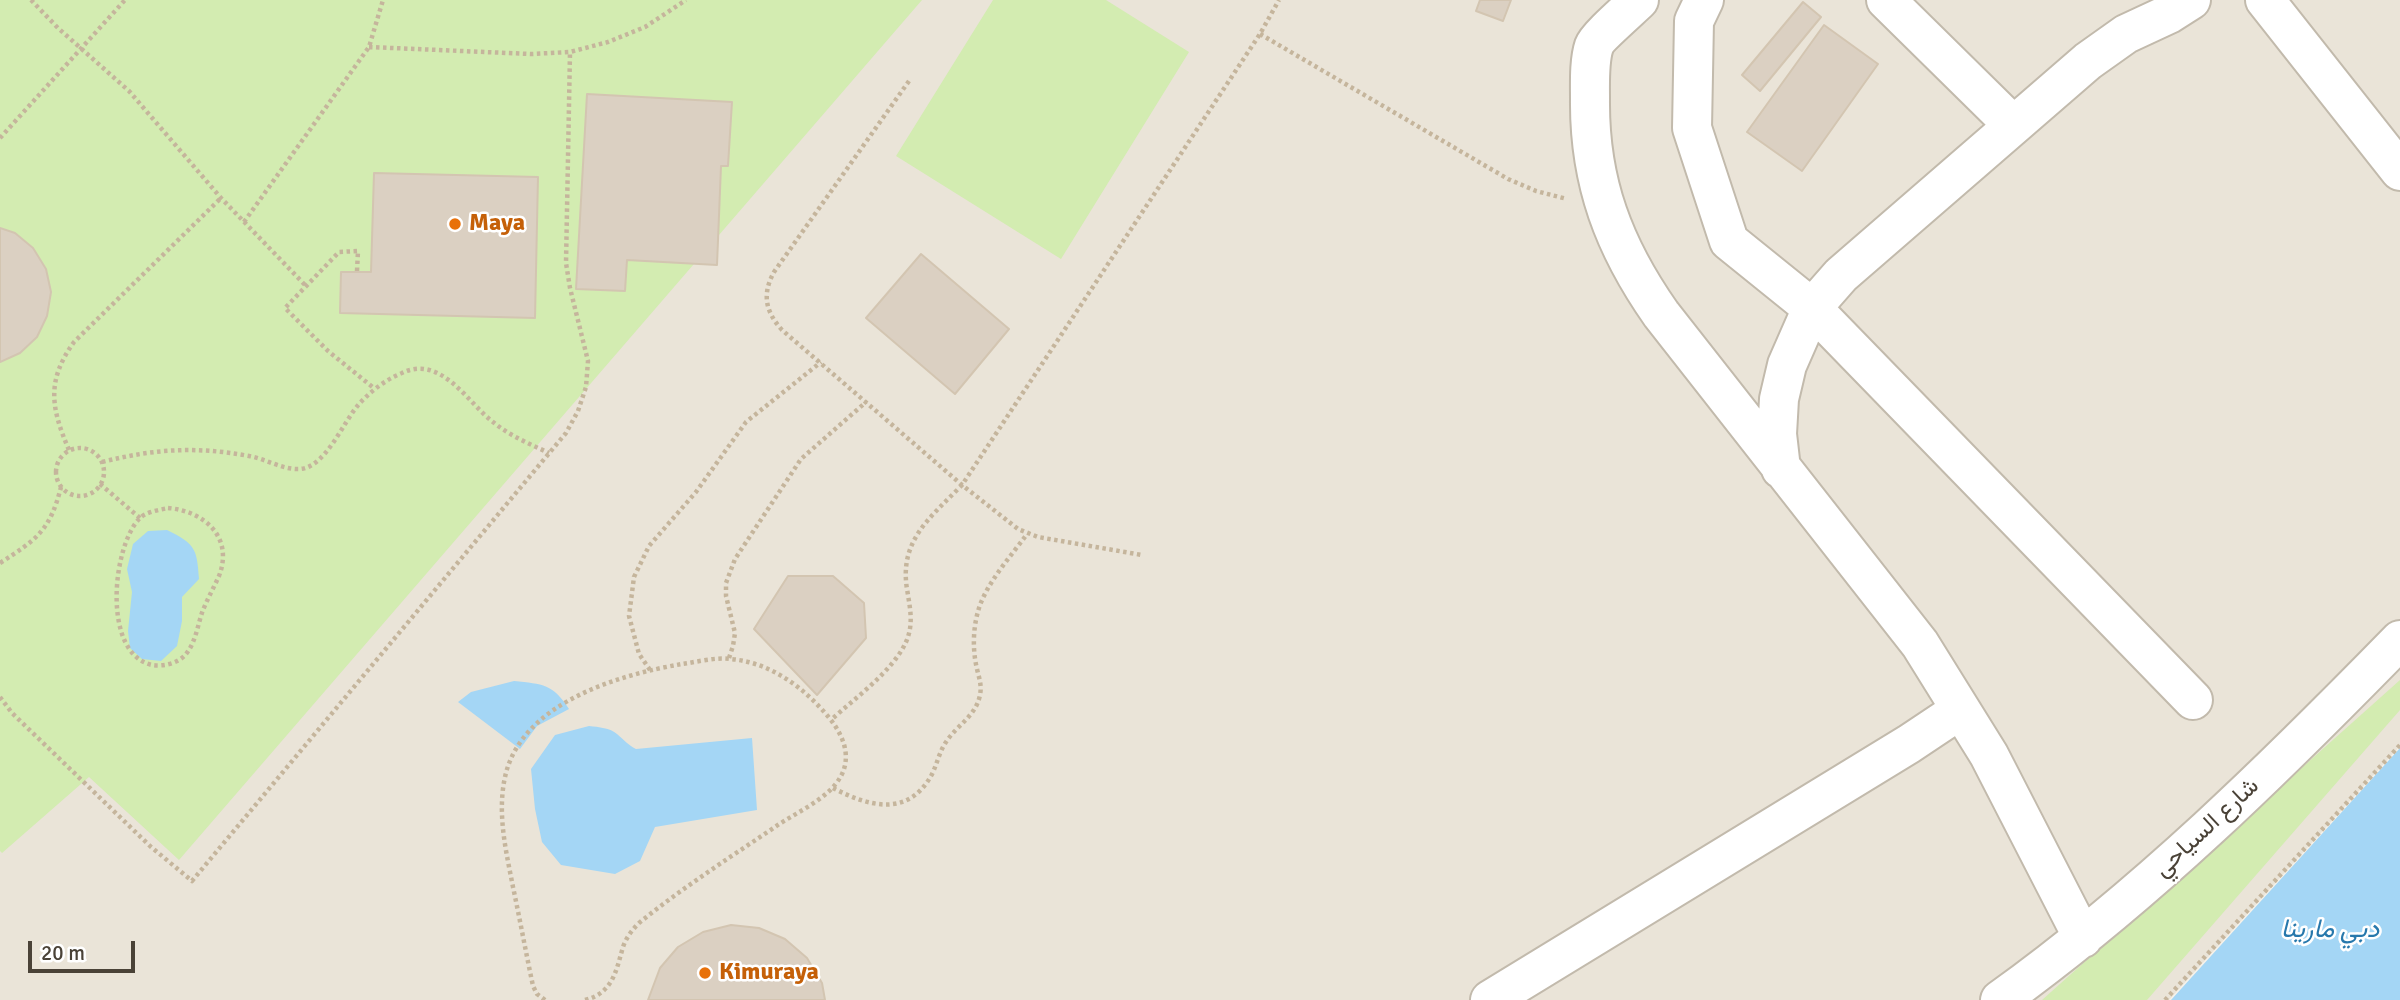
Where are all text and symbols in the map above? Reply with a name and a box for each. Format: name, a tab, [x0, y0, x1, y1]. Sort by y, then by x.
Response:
place label: Maya	[469, 210, 525, 238]
marker: Maya	[447, 216, 463, 232]
street label: شارع السياحي	[2149, 772, 2265, 884]
water label: دبي مارينا	[2281, 914, 2379, 946]
scale bar	[32, 926, 138, 970]
text: 20 m	[41, 940, 85, 966]
place label: Kimuraya	[719, 959, 819, 987]
marker: Kimuraya	[697, 965, 713, 981]

